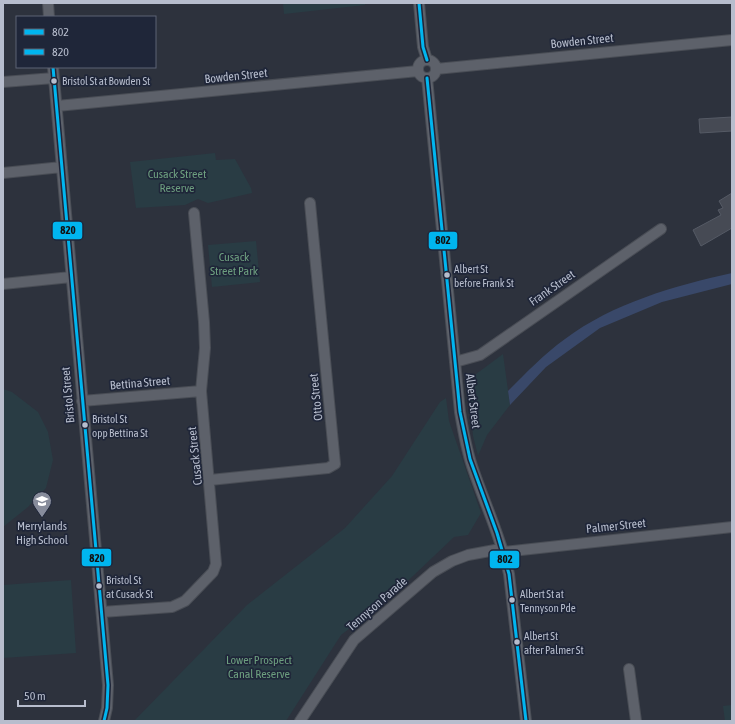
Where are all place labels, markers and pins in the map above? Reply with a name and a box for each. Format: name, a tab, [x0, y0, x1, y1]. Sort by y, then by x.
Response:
place label: Bristol St at Bowden St	[62, 75, 150, 87]
marker: Bristol St at Bowden St	[49, 76, 59, 86]
place label: Albert St before Frank St	[454, 263, 514, 289]
marker: Albert St before Frank St	[442, 270, 452, 280]
place label: Bristol St opp Bettina St	[92, 413, 148, 439]
marker: Bristol St opp Bettina St	[80, 420, 90, 430]
school or university icon: Merrylands High School	[31, 490, 53, 518]
place label: Merrylands High School	[16, 519, 69, 547]
place label: Bristol St at Cusack St	[106, 574, 153, 600]
marker: Bristol St at Cusack St	[94, 581, 104, 591]
place label: Albert St at Tennyson Pde	[520, 588, 576, 614]
marker: Albert St at Tennyson Pde	[507, 595, 517, 605]
place label: Albert St after Palmer St	[524, 630, 584, 656]
marker: Albert St after Palmer St	[512, 637, 522, 647]

